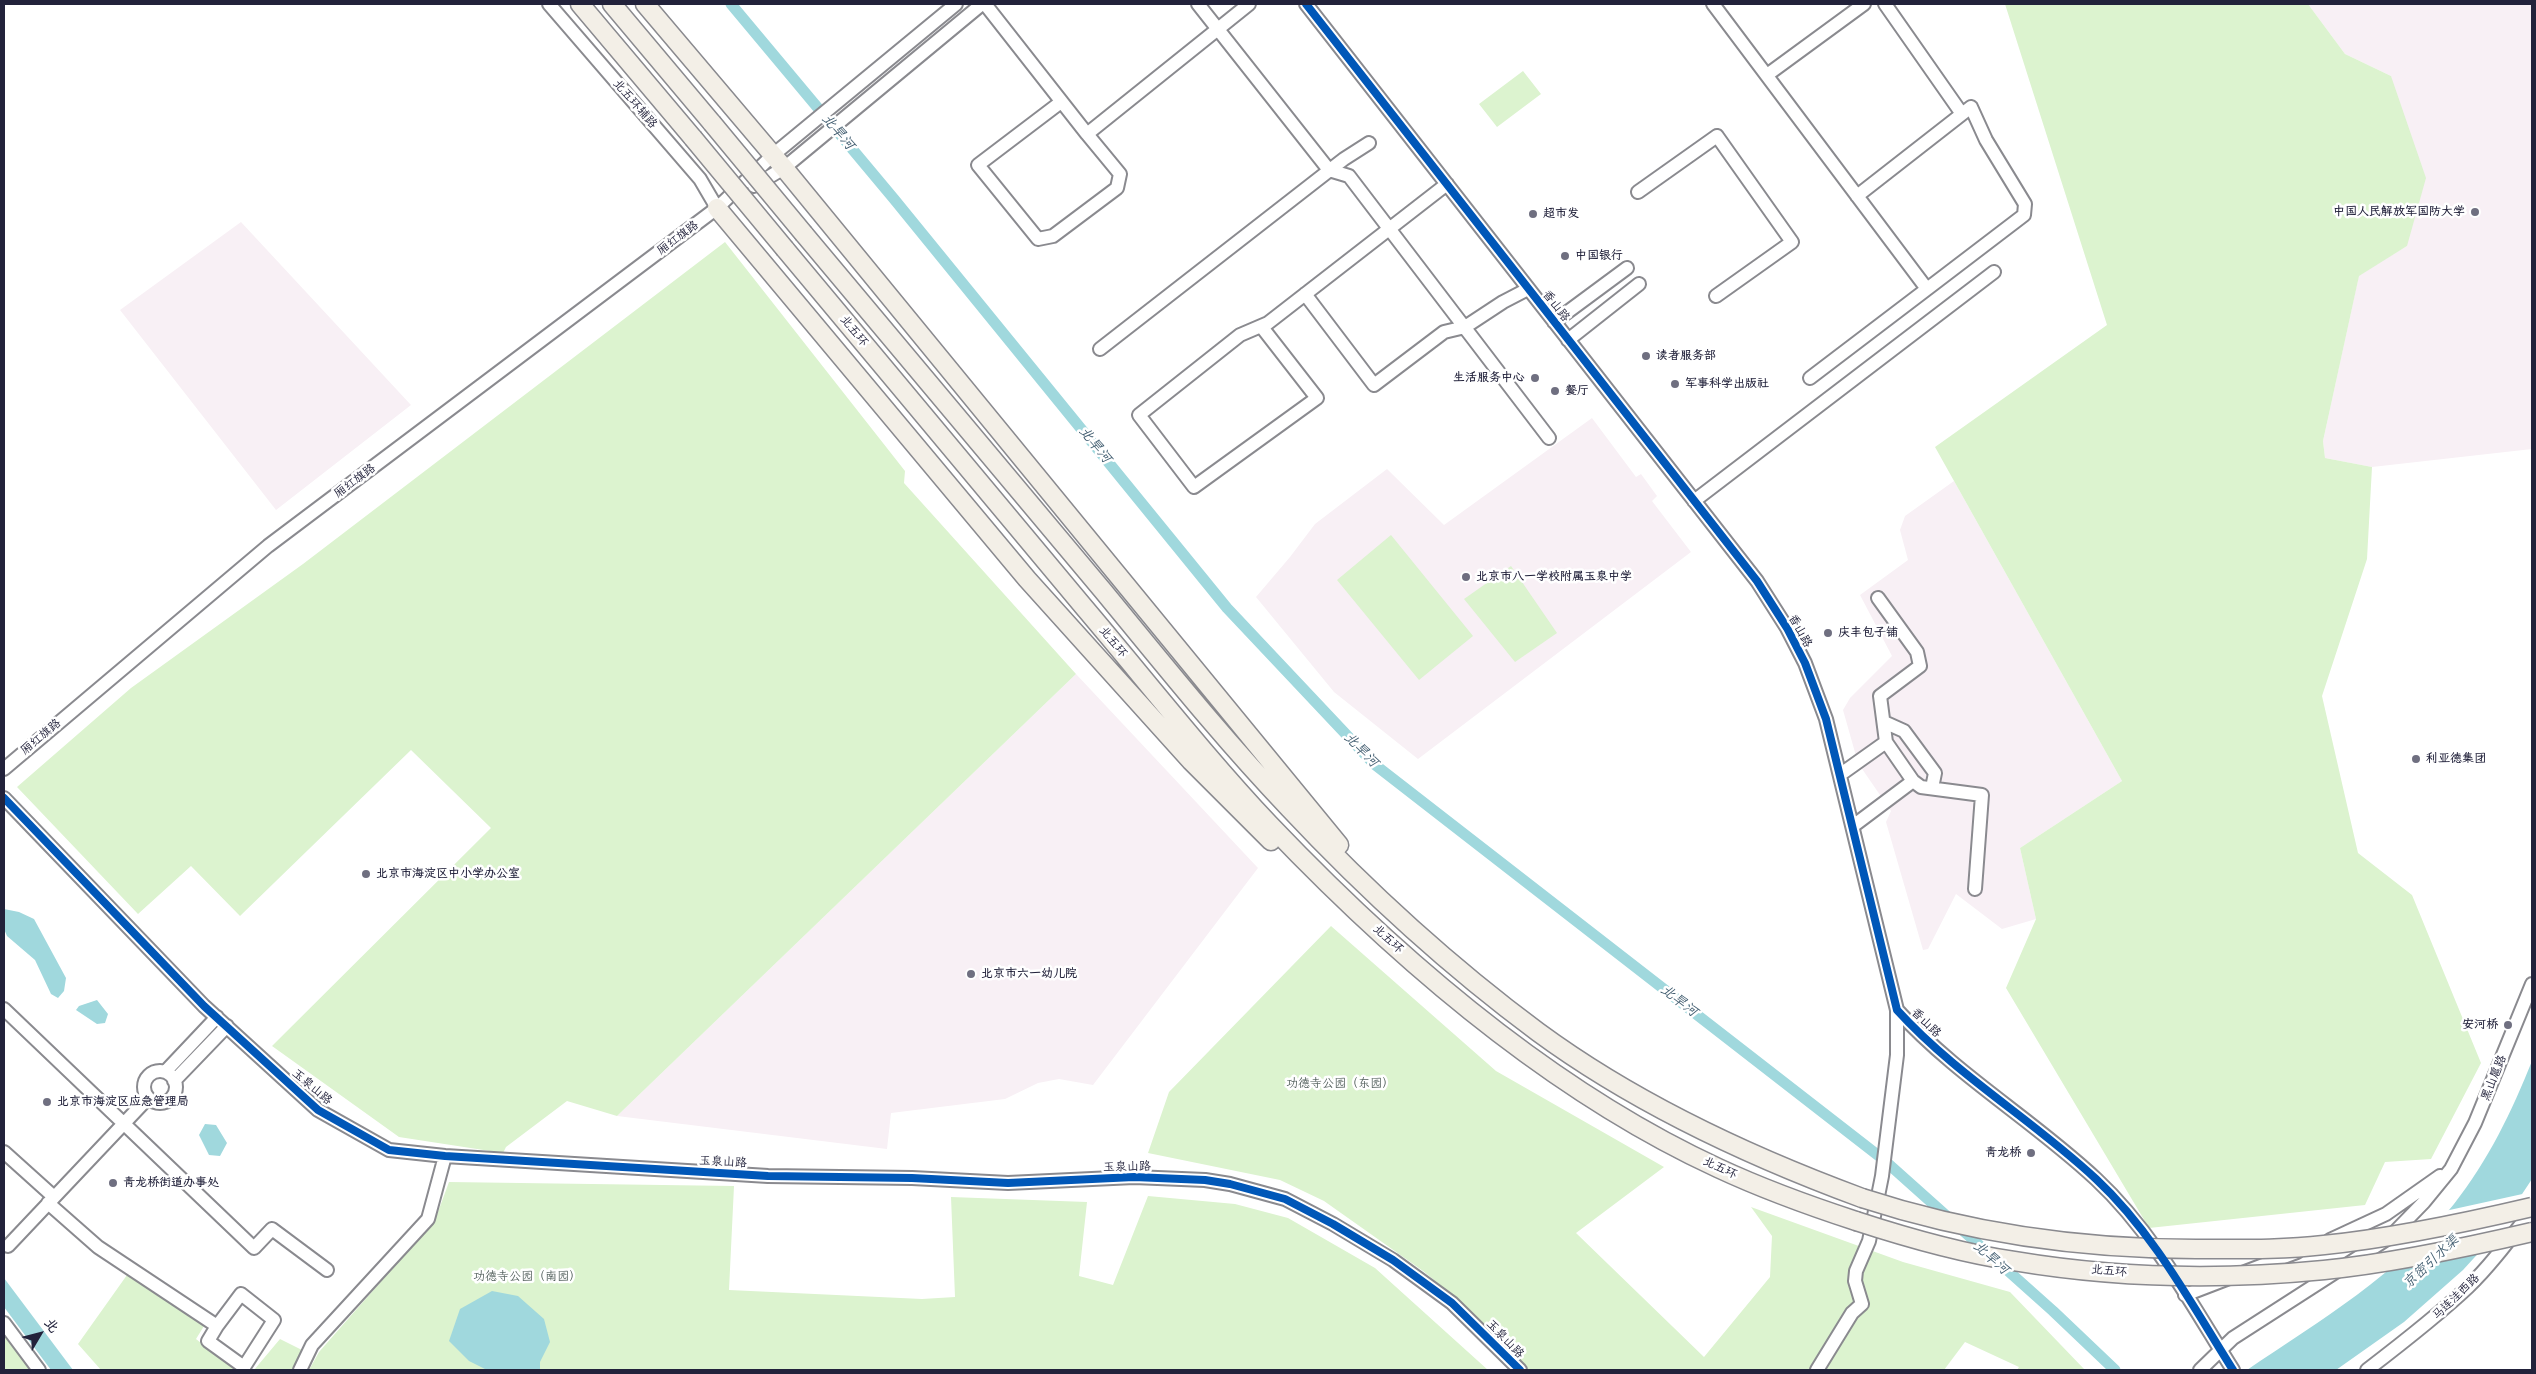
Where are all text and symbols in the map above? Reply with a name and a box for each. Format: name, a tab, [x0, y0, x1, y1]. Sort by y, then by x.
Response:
street label: 北五环辅路	[610, 77, 660, 131]
water label: 北旱河	[818, 111, 858, 153]
place label: 中国人民解放军国防大学	[2333, 205, 2465, 219]
marker: 中国人民解放军国防大学	[2469, 206, 2481, 218]
place label: 超市发	[1543, 207, 1579, 221]
marker: 超市发	[1527, 208, 1539, 220]
street label: 厢红旗路	[654, 218, 702, 258]
place label: 中国银行	[1575, 249, 1623, 263]
marker: 中国银行	[1559, 250, 1571, 262]
street label: 香山路	[1539, 287, 1573, 325]
street label: 北五环	[837, 313, 871, 349]
place label: 读者服务部	[1656, 349, 1716, 363]
marker: 读者服务部	[1640, 350, 1652, 362]
place label: 生活服务中心	[1453, 371, 1525, 385]
marker: 生活服务中心	[1529, 372, 1541, 384]
place label: 军事科学出版社	[1685, 377, 1769, 391]
marker: 军事科学出版社	[1669, 378, 1681, 390]
place label: 餐厅	[1565, 384, 1589, 398]
marker: 餐厅	[1549, 385, 1561, 397]
water label: 北旱河	[1075, 423, 1115, 467]
street label: 厢红旗路	[331, 461, 379, 501]
place label: 北京市八一学校附属玉泉中学	[1476, 570, 1632, 584]
marker: 北京市八一学校附属玉泉中学	[1460, 571, 1472, 583]
street label: 香山路	[1785, 612, 1815, 650]
street label: 北五环	[1096, 624, 1130, 660]
place label: 庆丰包子铺	[1838, 626, 1898, 640]
marker: 庆丰包子铺	[1822, 627, 1834, 639]
street label: 厢红旗路	[18, 716, 64, 758]
water label: 北旱河	[1340, 729, 1382, 771]
place label: 利亚德集团	[2426, 752, 2486, 766]
marker: 利亚德集团	[2410, 753, 2422, 765]
place label: 北京市海淀区中小学办公室	[376, 867, 520, 881]
marker: 北京市海淀区中小学办公室	[360, 868, 372, 880]
street label: 北五环	[1370, 922, 1406, 956]
place label: 北京市六一幼儿院	[981, 967, 1077, 981]
marker: 北京市六一幼儿院	[965, 968, 977, 980]
water label: 北旱河	[1657, 981, 1701, 1021]
street label: 香山路	[1908, 1005, 1944, 1041]
place label: 安河桥	[2462, 1018, 2498, 1032]
marker: 安河桥	[2502, 1019, 2514, 1031]
street label: 黑山扈路	[2478, 1053, 2510, 1103]
street label: 玉泉山路	[289, 1066, 335, 1108]
park label: 功德寺公园（东园）	[1286, 1077, 1394, 1091]
place label: 北京市海淀区应急管理局	[57, 1095, 189, 1109]
marker: 北京市海淀区应急管理局	[41, 1096, 53, 1108]
place label: 青龙桥	[1985, 1146, 2021, 1160]
marker: 青龙桥	[2025, 1147, 2037, 1159]
street label: 玉泉山路	[699, 1154, 747, 1170]
street label: 北五环	[1701, 1154, 1739, 1182]
street label: 玉泉山路	[1103, 1159, 1151, 1175]
place label: 青龙桥街道办事处	[123, 1176, 219, 1190]
marker: 青龙桥街道办事处	[107, 1177, 119, 1189]
water label: 京密引水渠	[2400, 1232, 2462, 1292]
water label: 北旱河	[1970, 1238, 2012, 1278]
street label: 北五环	[2090, 1262, 2128, 1280]
park label: 功德寺公园（南园）	[473, 1270, 581, 1284]
street label: 马连洼西路	[2429, 1271, 2483, 1323]
north arrow	[15, 1309, 65, 1359]
text: 北	[40, 1313, 65, 1337]
street label: 玉泉山路	[1483, 1317, 1527, 1361]

